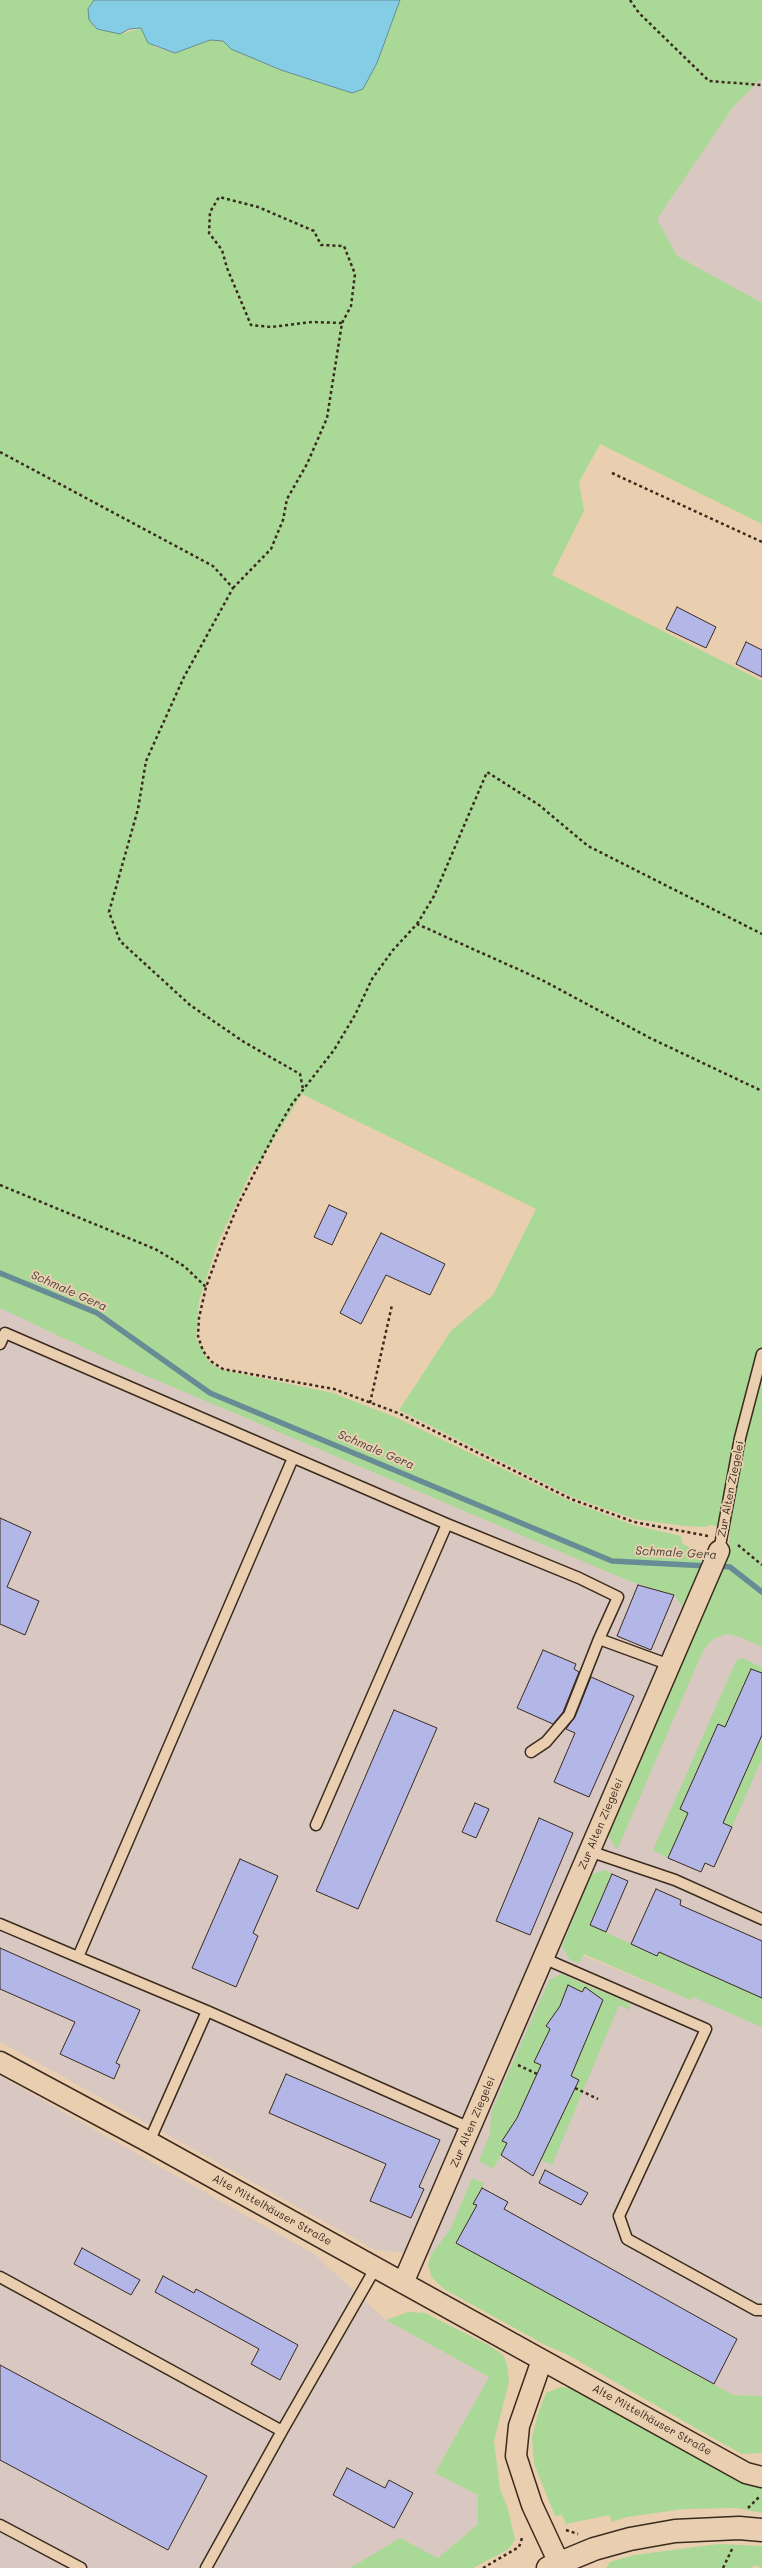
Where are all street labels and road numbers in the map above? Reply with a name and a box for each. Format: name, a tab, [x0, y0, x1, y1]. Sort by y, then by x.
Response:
street label: Zur Alten Ziegelei	[715, 1440, 747, 1538]
street label: Zur Alten Ziegelei	[576, 1776, 626, 1872]
street label: Zur Alten Ziegelei	[448, 2074, 498, 2170]
street label: Alte Mittelhäuser Straße	[210, 2172, 334, 2248]
street label: Alte Mittelhäuser Straße	[590, 2382, 714, 2458]

